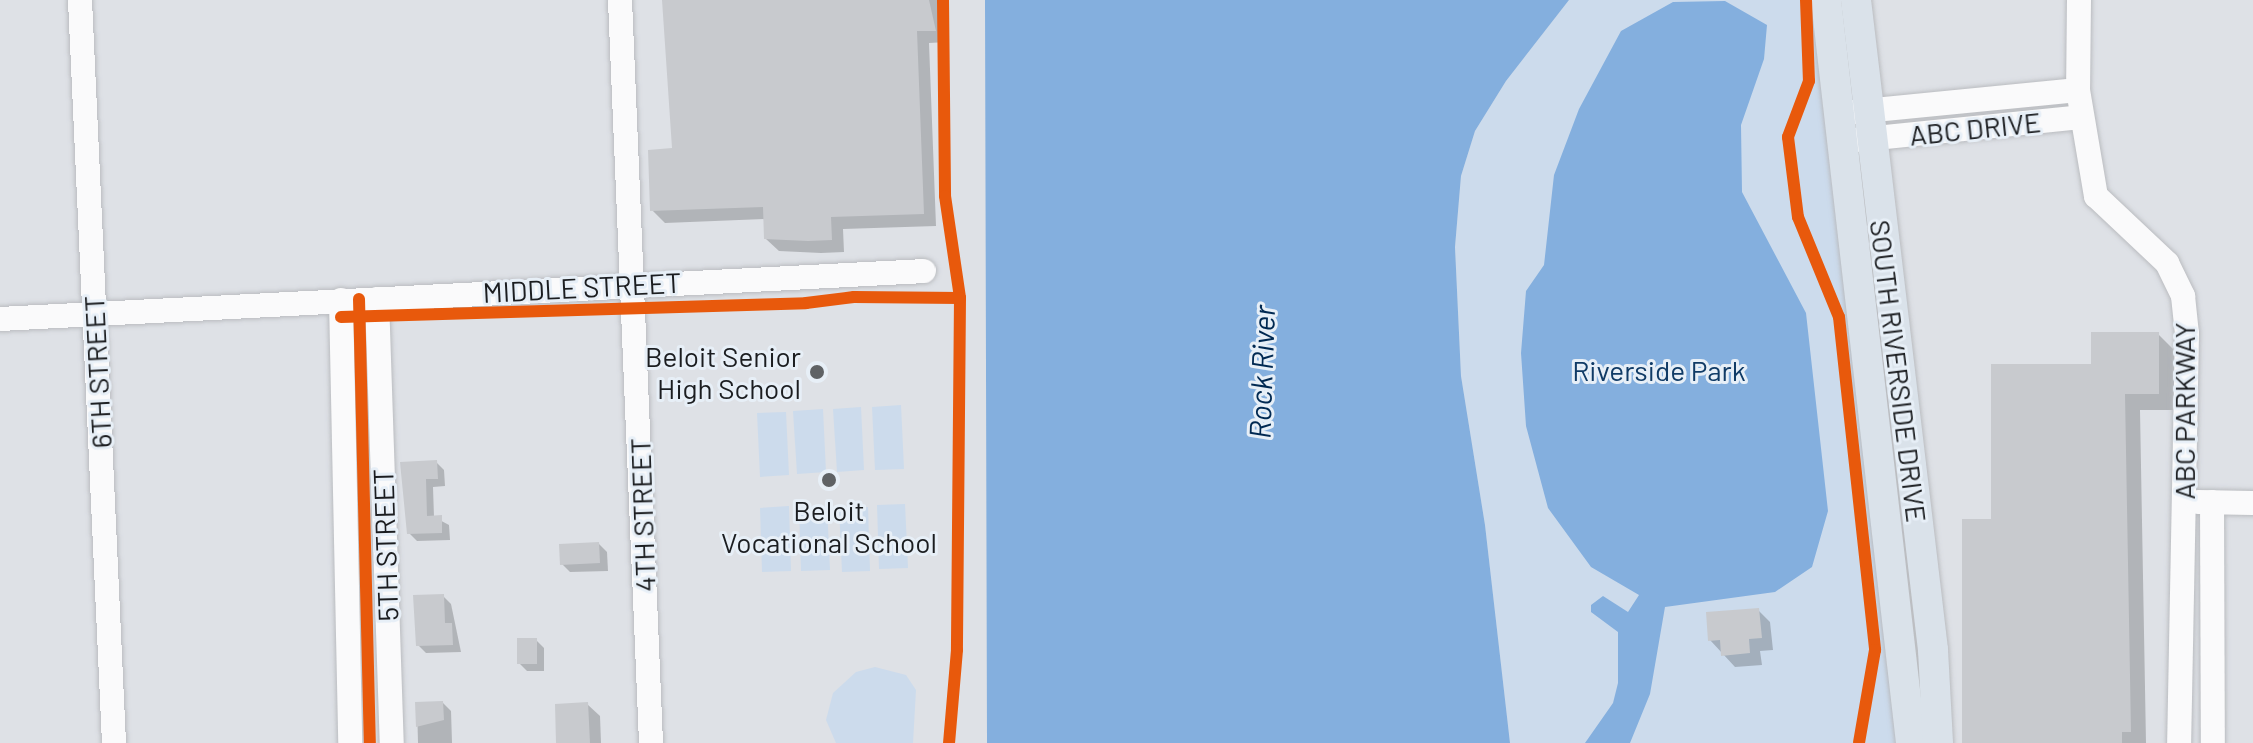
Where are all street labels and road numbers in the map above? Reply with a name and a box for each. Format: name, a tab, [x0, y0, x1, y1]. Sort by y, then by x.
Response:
street label: ABC DRIVE	[1908, 104, 2042, 152]
street label: SOUTH RIVERSIDE DRIVE	[1864, 218, 1934, 524]
street label: MIDDLE STREET	[482, 265, 682, 309]
street label: 6TH STREET	[76, 295, 118, 449]
street label: ABC PARKWAY	[2167, 322, 2201, 500]
street label: 4TH STREET	[623, 438, 661, 592]
street label: 5TH STREET	[366, 468, 404, 622]

